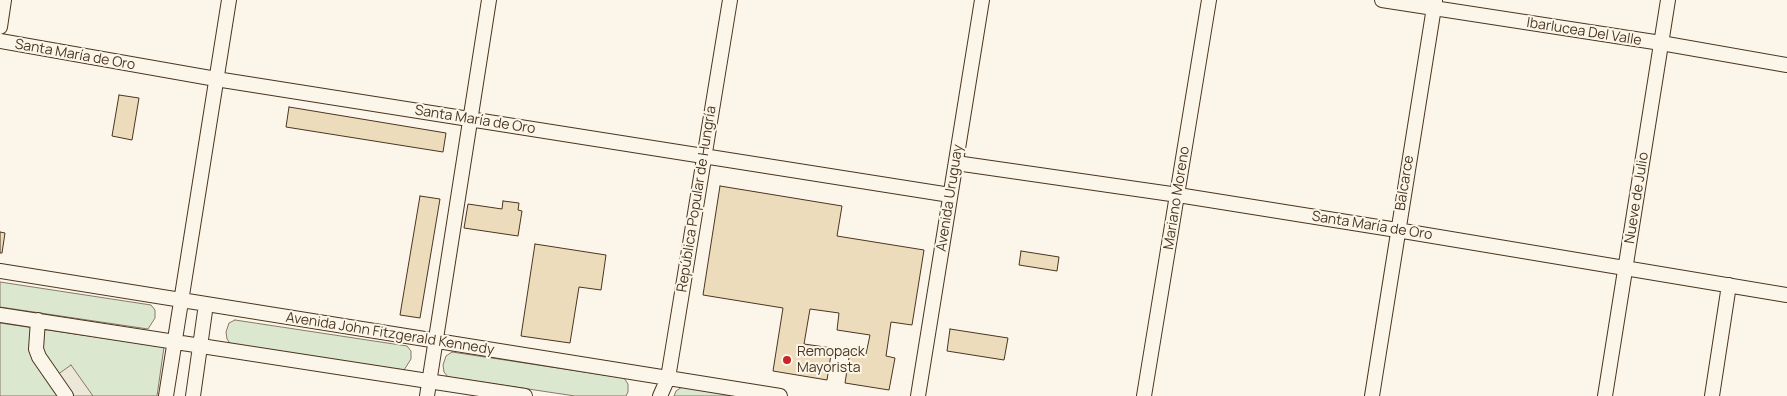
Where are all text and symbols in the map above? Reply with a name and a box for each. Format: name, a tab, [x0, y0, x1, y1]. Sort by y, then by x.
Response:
street label: Ibarlucea Del Valle	[1525, 15, 1643, 49]
street label: Santa María de Oro	[13, 36, 137, 74]
street label: Santa María de Oro	[413, 102, 537, 138]
street label: República Popular de Hungría	[674, 105, 720, 293]
street label: Avenida Uruguay	[933, 143, 967, 253]
street label: Mariano Moreno	[1161, 145, 1193, 251]
street label: Nueve de Julio	[1621, 151, 1653, 245]
street label: Balcarce	[1392, 154, 1418, 212]
street label: Santa María de Oro	[1310, 208, 1434, 244]
street label: Avenida John Fitzgerald Kennedy	[285, 309, 495, 359]
place label: Remopack Mayorista	[797, 344, 865, 377]
marker: Remopack Mayorista	[781, 354, 793, 366]

